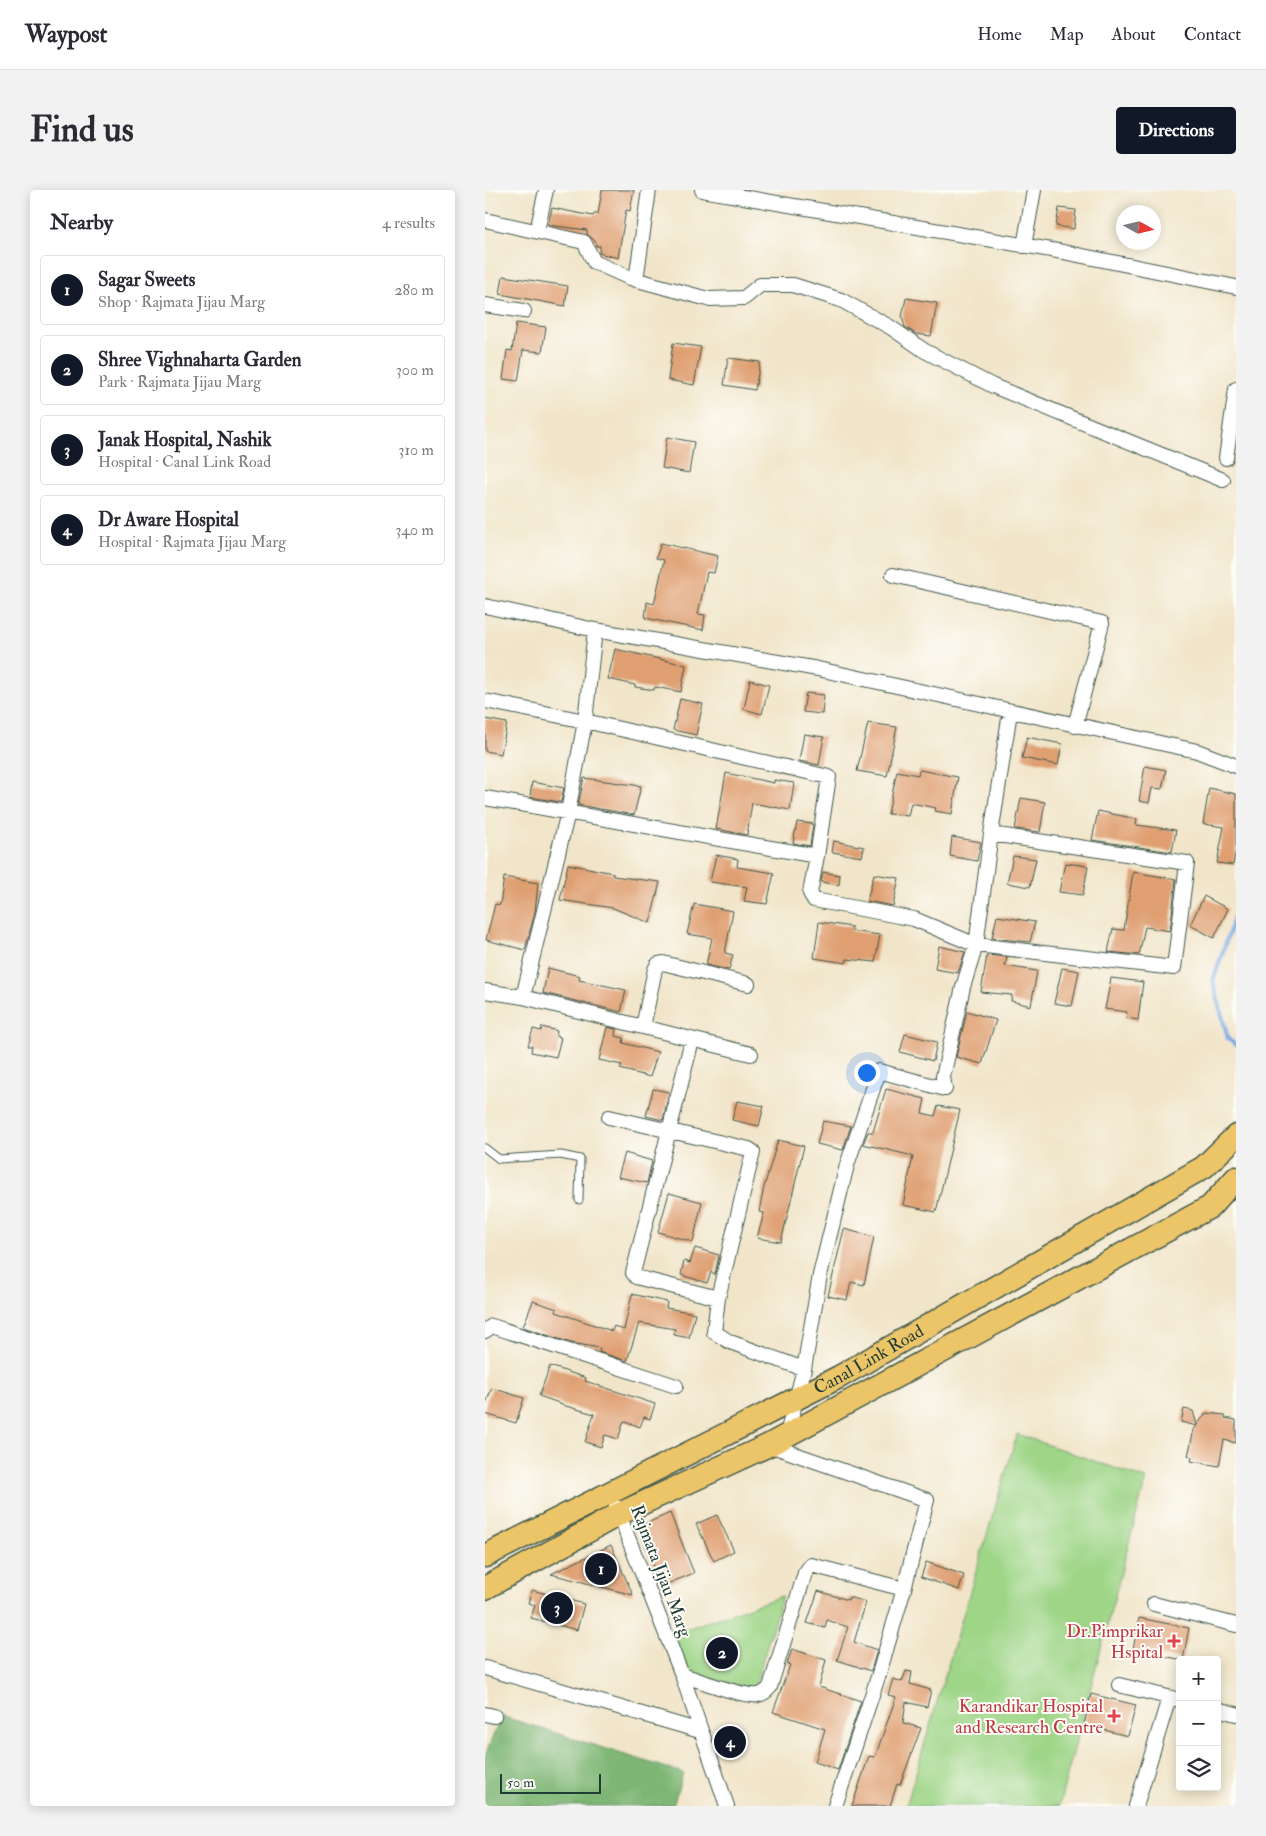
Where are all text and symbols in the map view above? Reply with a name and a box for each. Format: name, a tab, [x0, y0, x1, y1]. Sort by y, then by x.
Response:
text: Waypost	[25, 19, 107, 50]
text: Home	[977, 23, 1022, 46]
text: Map	[1050, 23, 1084, 46]
text: About	[1112, 23, 1156, 46]
text: Contact	[1184, 23, 1241, 46]
button: Directions	[1116, 107, 1236, 154]
text: Find us	[30, 108, 134, 152]
north arrow	[1116, 205, 1161, 250]
text: Nearby	[50, 209, 113, 236]
text: 4 results	[382, 213, 435, 233]
text: Sagar Sweets	[98, 268, 195, 292]
text: 1	[64, 280, 70, 300]
text: 280 m	[394, 280, 434, 300]
text: Shop · Rajmata Jijau Marg	[98, 292, 265, 312]
text: Shree Vighnaharta Garden	[98, 348, 301, 372]
text: 2	[63, 360, 71, 380]
text: 300 m	[396, 360, 434, 380]
text: Park · Rajmata Jijau Marg	[98, 372, 261, 392]
text: Janak Hospital, Nashik	[98, 428, 272, 452]
text: 3	[64, 440, 70, 460]
text: 310 m	[398, 440, 434, 460]
text: Hospital · Canal Link Road	[98, 452, 271, 472]
text: Dr Aware Hospital	[98, 508, 239, 532]
text: 4	[63, 520, 71, 540]
text: 340 m	[395, 520, 434, 540]
text: Hospital · Rajmata Jijau Marg	[98, 532, 286, 552]
your location	[854, 1060, 880, 1086]
street label: Canal Link Road	[810, 1319, 928, 1399]
street label: Rajmata Jijau Marg	[625, 1502, 697, 1641]
pin: 1	[585, 1550, 617, 1588]
pin: 3	[541, 1589, 573, 1627]
place label: Dr.Pimprikar Hspital	[1066, 1620, 1163, 1664]
pin: 2	[706, 1634, 738, 1672]
marker: Dr.Pimprikar Hspital	[1167, 1634, 1181, 1648]
map controls	[1176, 1656, 1221, 1791]
button: +	[1176, 1656, 1221, 1701]
place label: Karandikar Hospital and Research Centre	[955, 1695, 1103, 1739]
button: −	[1176, 1701, 1221, 1746]
marker: Karandikar Hospital and Research Centre	[1107, 1709, 1121, 1723]
pin: 4	[714, 1723, 746, 1761]
button: layers	[1176, 1746, 1221, 1791]
scale bar	[500, 1771, 601, 1794]
text: 50 m	[507, 1774, 534, 1791]

